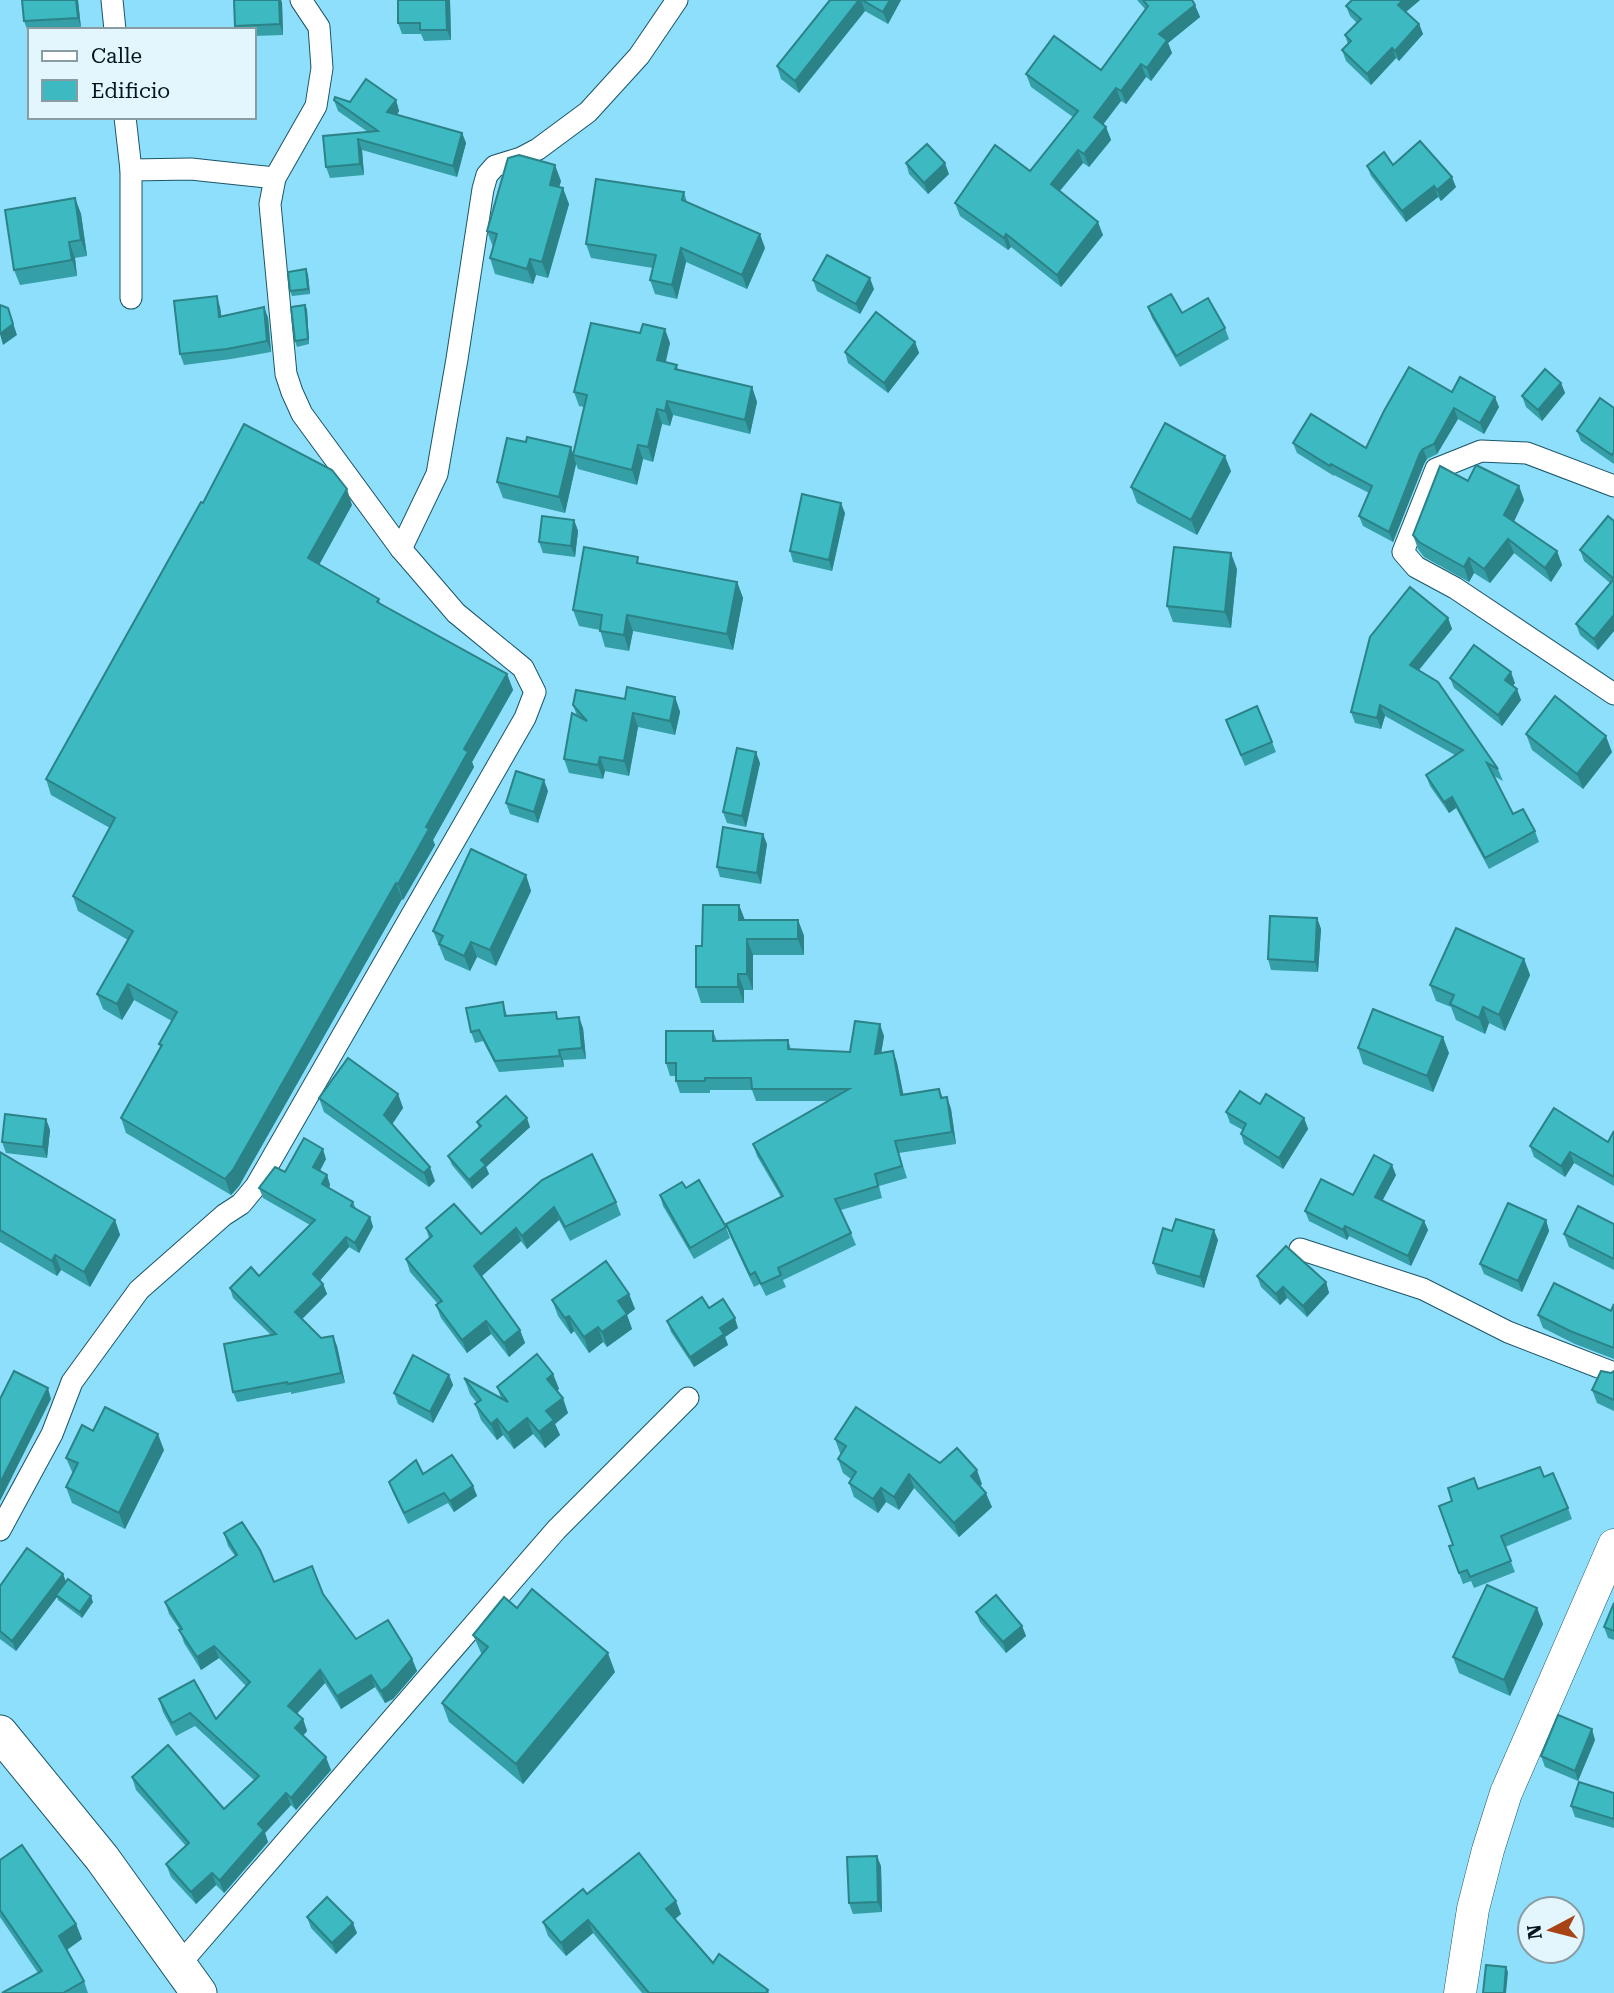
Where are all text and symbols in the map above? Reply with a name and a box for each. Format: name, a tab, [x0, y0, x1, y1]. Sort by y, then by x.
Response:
legend	[28, 28, 256, 119]
text: Calle	[91, 44, 142, 68]
text: Edificio	[91, 79, 170, 103]
north arrow	[1516, 1895, 1586, 1965]
text: N	[1522, 1923, 1547, 1941]

